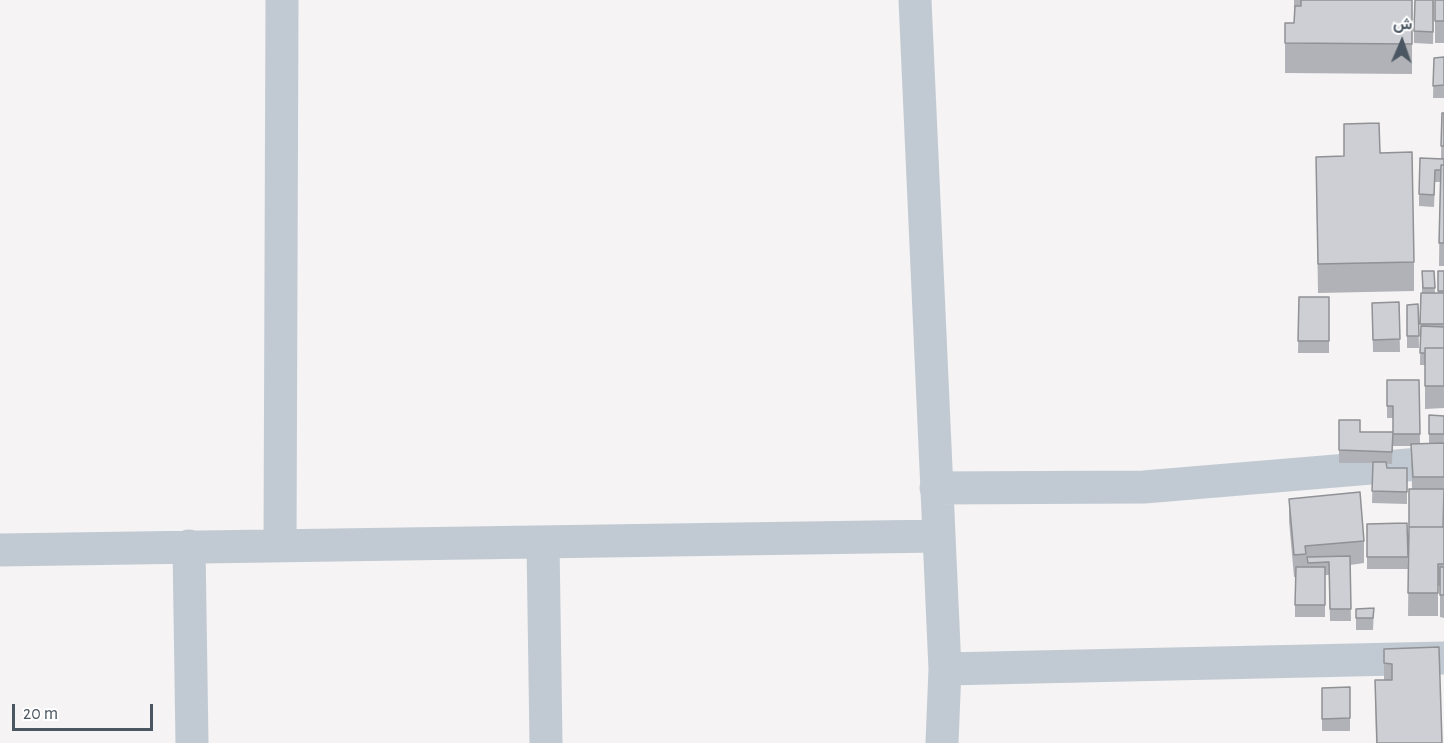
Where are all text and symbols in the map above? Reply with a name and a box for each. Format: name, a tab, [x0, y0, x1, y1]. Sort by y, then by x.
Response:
north arrow	[1372, 12, 1432, 72]
text: ش	[1393, 16, 1413, 32]
scale bar	[15, 692, 156, 730]
text: 20 m	[23, 705, 58, 723]

